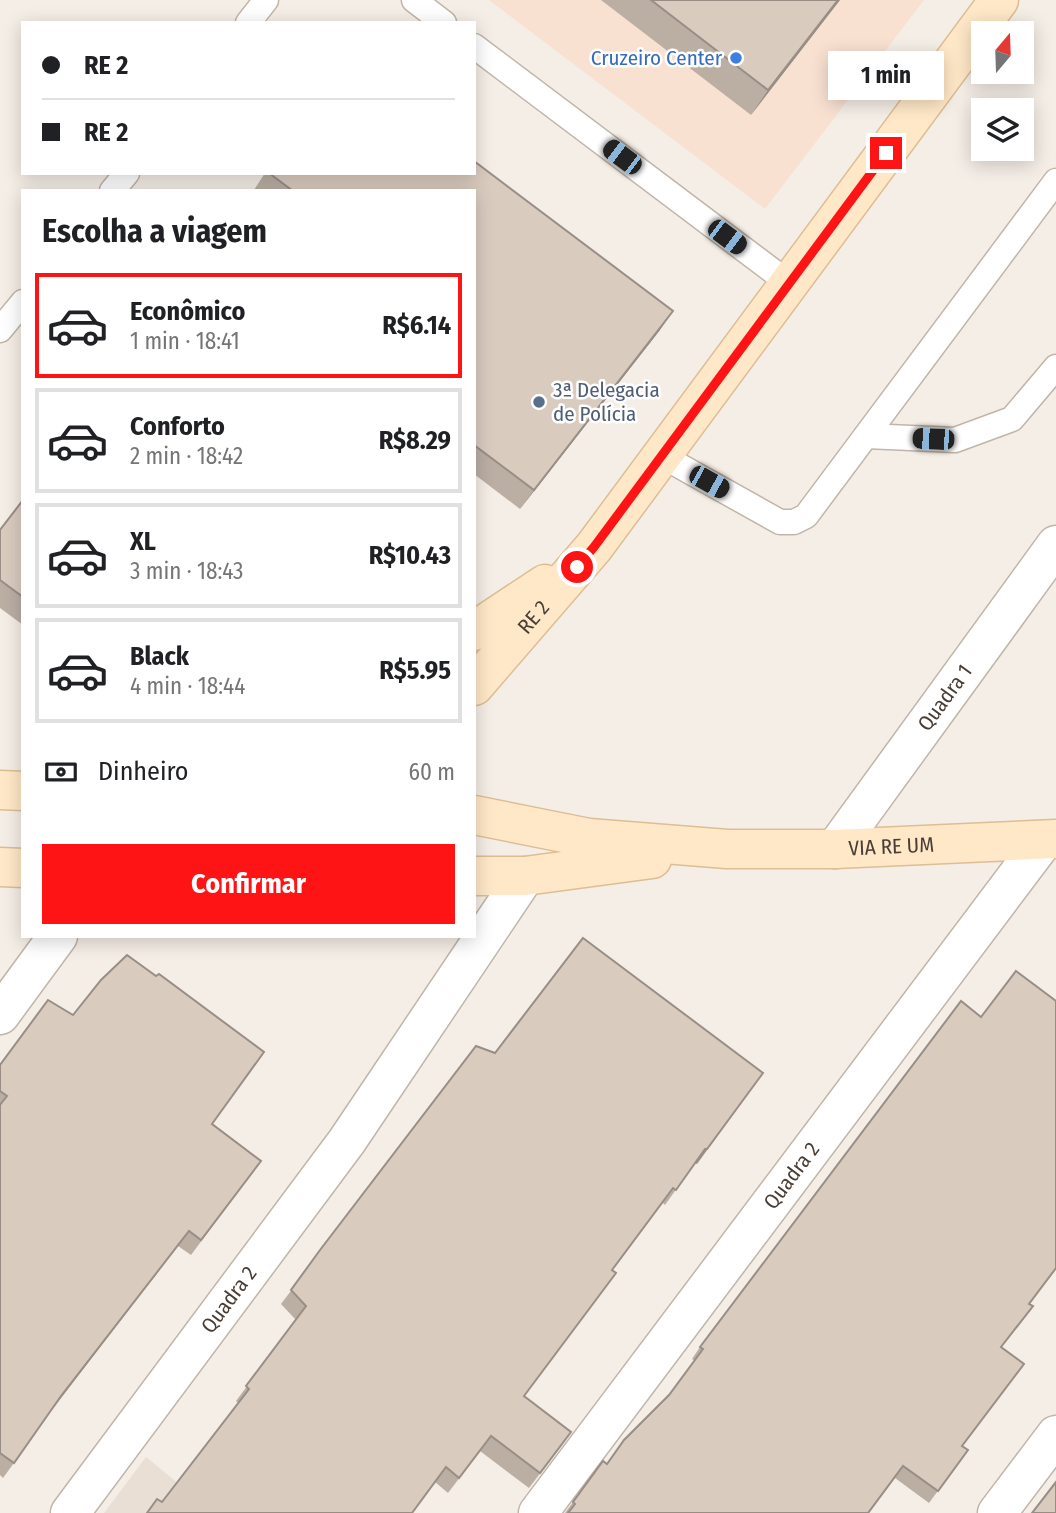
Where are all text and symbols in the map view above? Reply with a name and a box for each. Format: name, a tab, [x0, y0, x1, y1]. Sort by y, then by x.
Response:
north arrow	[971, 21, 1034, 84]
map controls	[971, 21, 1034, 161]
place label: Cruzeiro Center	[591, 45, 723, 71]
text: RE 2	[84, 50, 128, 81]
marker: Cruzeiro Center	[728, 50, 744, 66]
callout: 1 min	[828, 52, 944, 100]
text: 1 min	[861, 61, 911, 89]
button: layers	[971, 98, 1034, 161]
text: RE 2	[84, 117, 128, 148]
car	[599, 136, 646, 178]
route end	[870, 137, 902, 169]
text: Escolha a viagem	[42, 212, 267, 250]
car	[704, 216, 751, 258]
icon: car	[46, 294, 109, 357]
text: Econômico	[130, 296, 245, 327]
text: R$6.14	[382, 310, 451, 341]
text: 1 min · 18:41	[130, 327, 240, 355]
place label: 3ª Delegacia de Polícia	[553, 377, 660, 427]
marker: 3ª Delegacia de Polícia	[531, 394, 547, 410]
icon: car	[46, 409, 109, 472]
text: Conforto	[130, 411, 225, 442]
text: R$8.29	[379, 425, 451, 456]
car	[912, 428, 955, 450]
text: 2 min · 18:42	[130, 442, 243, 470]
car	[686, 463, 733, 501]
icon: car	[46, 524, 109, 587]
text: XL	[130, 526, 156, 557]
text: R$10.43	[369, 540, 451, 571]
route start	[561, 551, 593, 583]
text: 3 min · 18:43	[130, 557, 243, 585]
street label: RE 2	[512, 595, 555, 639]
icon: car	[46, 639, 109, 702]
text: Black	[130, 641, 189, 672]
text: R$5.95	[379, 655, 451, 686]
street label: Quadra 1	[912, 659, 978, 736]
text: 4 min · 18:44	[130, 672, 245, 700]
icon: cash	[42, 753, 80, 791]
text: Dinheiro	[98, 756, 188, 787]
text: 60 m	[409, 758, 455, 786]
street label: VIA RE UM	[848, 832, 935, 861]
button: Confirmar	[42, 844, 455, 924]
street label: Quadra 2	[758, 1137, 825, 1214]
street label: Quadra 2	[195, 1261, 262, 1338]

